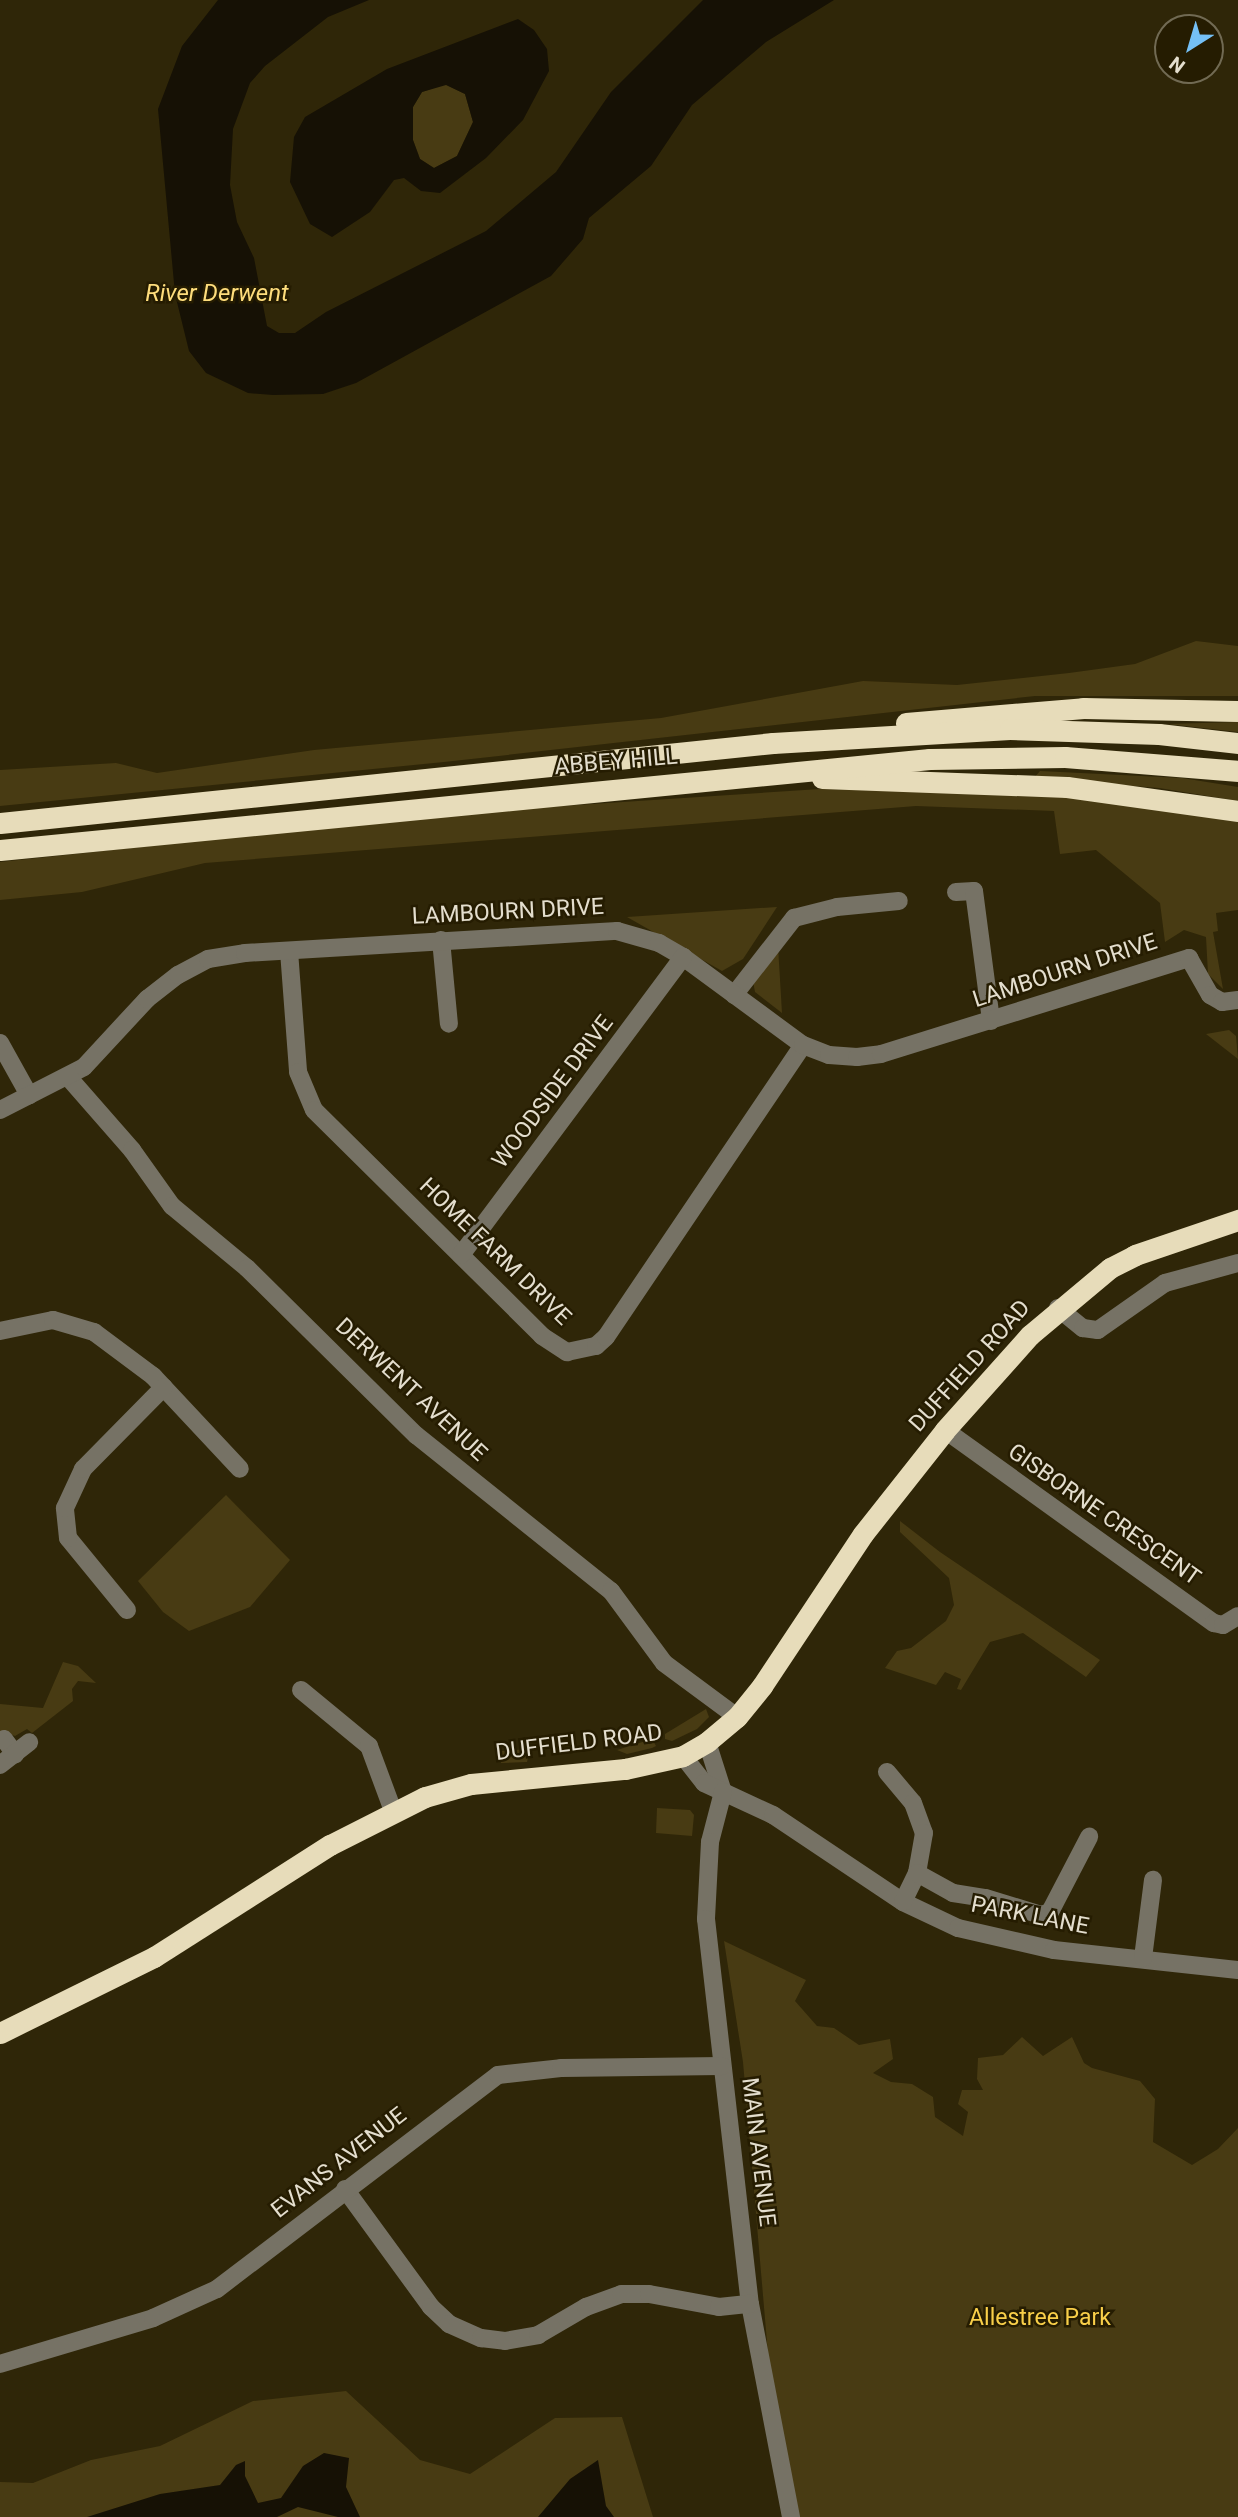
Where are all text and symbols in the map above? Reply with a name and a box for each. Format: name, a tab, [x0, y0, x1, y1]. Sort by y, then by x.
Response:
north arrow	[1154, 14, 1224, 84]
text: N	[1165, 51, 1190, 78]
water label: River Derwent	[145, 280, 289, 308]
street label: ABBEY HILL	[553, 743, 679, 781]
street label: LAMBOURN DRIVE	[411, 893, 605, 931]
street label: LAMBOURN DRIVE	[969, 928, 1161, 1014]
street label: WOODSIDE DRIVE	[487, 1010, 619, 1174]
street label: HOME FARM DRIVE	[413, 1173, 577, 1331]
street label: DUFFIELD ROAD	[904, 1294, 1036, 1438]
street label: DERWENT AVENUE	[329, 1313, 493, 1467]
street label: GISBORNE CRESCENT	[1002, 1438, 1206, 1592]
street label: DUFFIELD ROAD	[494, 1719, 664, 1767]
street label: PARK LANE	[969, 1891, 1091, 1941]
street label: MAIN AVENUE	[735, 2076, 781, 2228]
street label: EVANS AVENUE	[266, 2102, 412, 2224]
park label: Allestree Park	[969, 2304, 1111, 2332]

